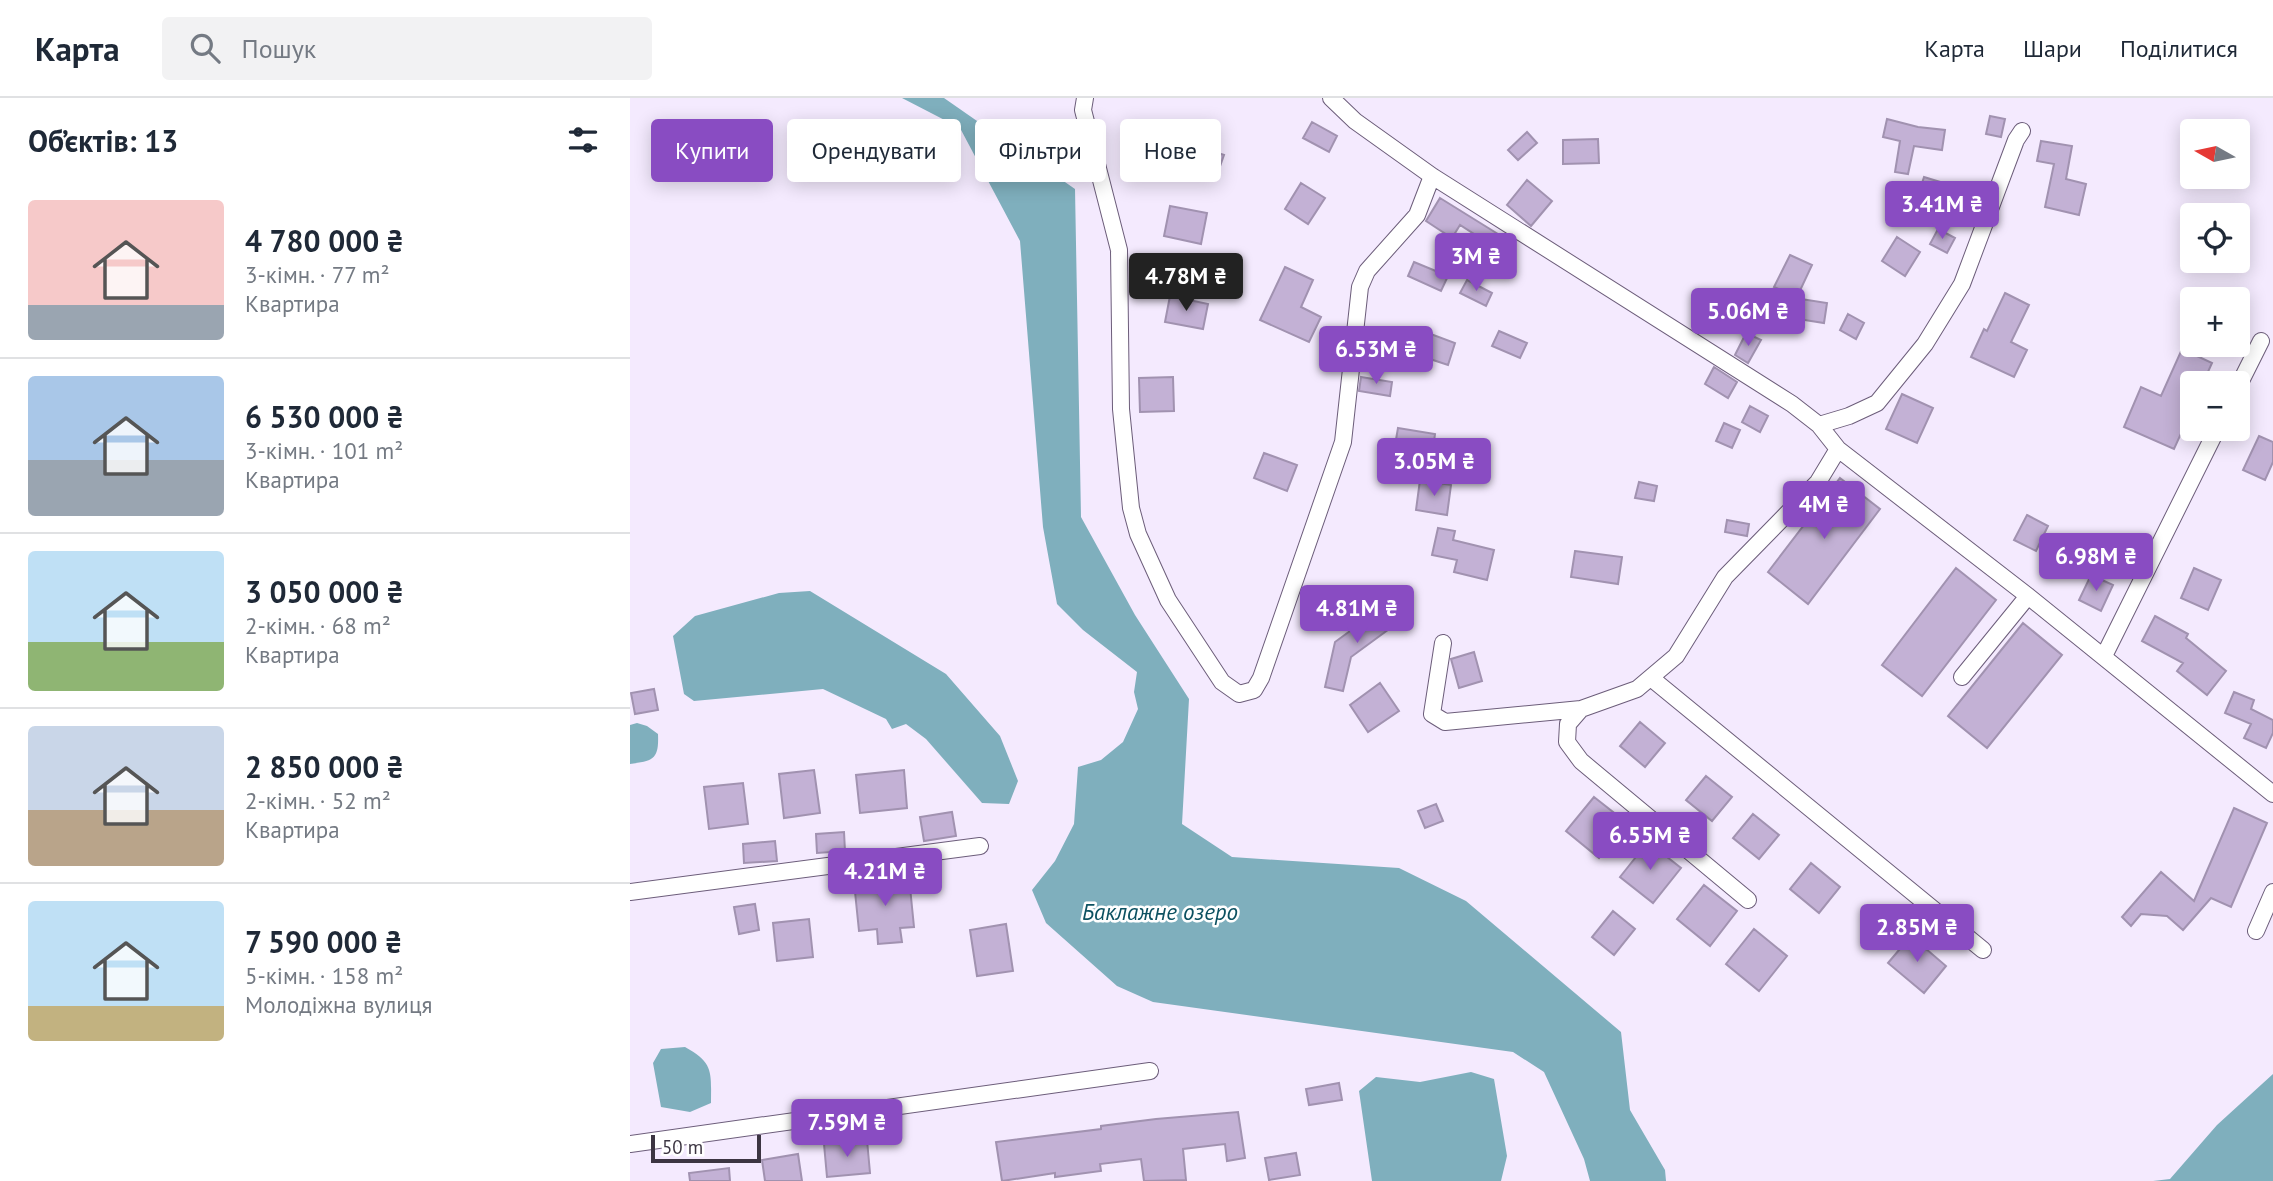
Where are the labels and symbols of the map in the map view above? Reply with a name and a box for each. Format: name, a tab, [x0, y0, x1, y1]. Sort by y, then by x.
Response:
north arrow	[2180, 119, 2250, 189]
pin: 3.41M ₴	[1877, 181, 2007, 241]
pin: 3M ₴	[1435, 234, 1517, 293]
pin: 4.78M ₴	[1121, 254, 1251, 313]
pin: 5.06M ₴	[1683, 288, 1813, 348]
pin: 6.53M ₴	[1311, 327, 1441, 386]
pin: 3.05M ₴	[1369, 438, 1499, 498]
pin: 4M ₴	[1783, 482, 1865, 541]
pin: 6.98M ₴	[2031, 533, 2161, 593]
pin: 4.81M ₴	[1292, 586, 1422, 645]
pin: 6.55M ₴	[1585, 812, 1715, 872]
pin: 4.21M ₴	[820, 848, 950, 908]
water label: Баклажне озеро	[1082, 897, 1238, 926]
pin: 2.85M ₴	[1852, 904, 1982, 964]
pin: 7.59M ₴	[782, 1100, 912, 1159]
scale bar	[651, 1132, 761, 1164]

